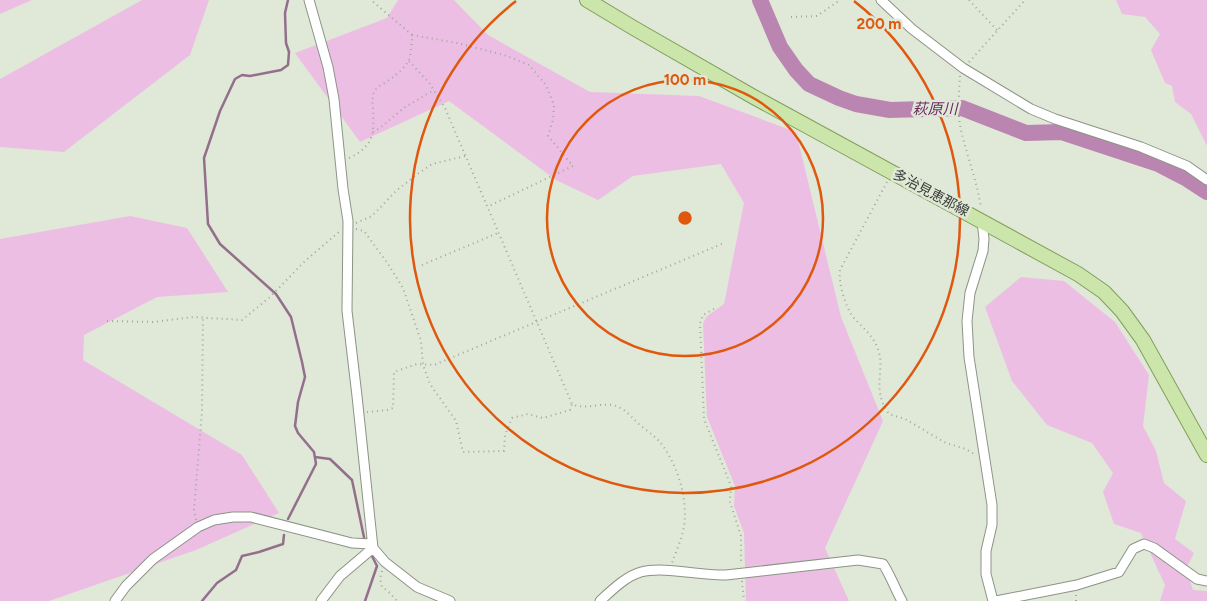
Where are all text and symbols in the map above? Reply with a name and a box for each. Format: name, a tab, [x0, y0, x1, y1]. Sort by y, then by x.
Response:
text: 200 m	[857, 15, 901, 33]
text: 100 m	[664, 71, 706, 89]
water label: 萩原川	[912, 100, 959, 118]
street label: 多治見恵那線	[890, 166, 972, 220]
centre of rings	[676, 209, 694, 227]

